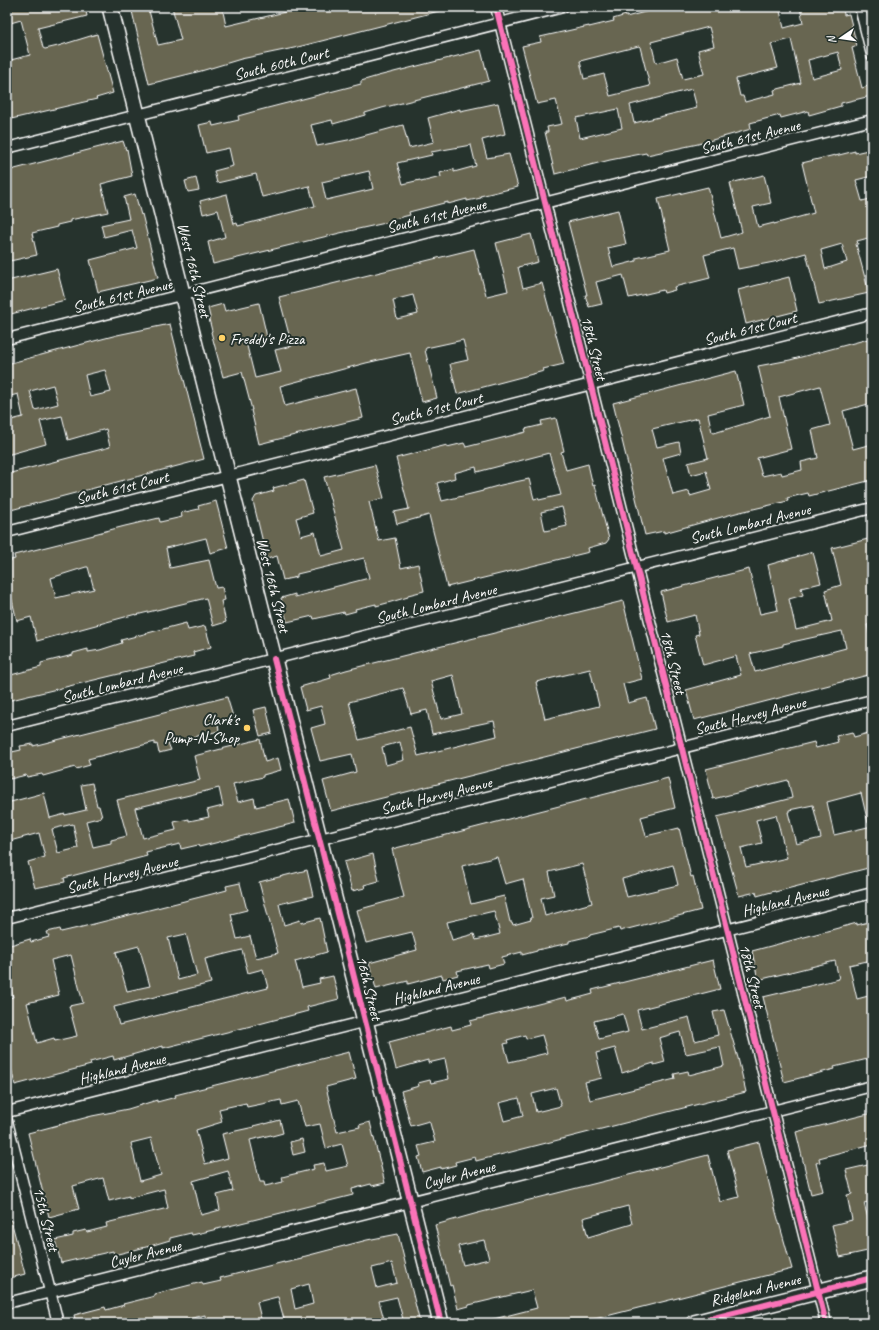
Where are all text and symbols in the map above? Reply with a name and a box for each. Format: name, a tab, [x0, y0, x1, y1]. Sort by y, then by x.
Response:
north arrow	[821, 18, 861, 58]
text: N	[823, 33, 839, 45]
street label: South 60th Court	[232, 42, 332, 85]
street label: South 61st Avenue	[699, 115, 804, 159]
street label: South 61st Avenue	[385, 194, 490, 238]
street label: West 16th Street	[173, 221, 216, 321]
street label: South 61st Avenue	[71, 274, 176, 318]
street label: South 61st Court	[702, 307, 800, 350]
street label: 18th Street	[576, 314, 612, 384]
place label: Freddy's Pizza	[230, 329, 306, 349]
marker: Freddy's Pizza	[217, 333, 227, 343]
street label: South 61st Court	[388, 387, 486, 430]
street label: South 61st Court	[74, 466, 172, 509]
street label: South Lombard Avenue	[688, 499, 814, 549]
street label: West 16th Street	[252, 536, 295, 636]
street label: South Lombard Avenue	[374, 579, 500, 629]
street label: 18th Street	[655, 628, 691, 698]
street label: South Lombard Avenue	[60, 658, 186, 708]
street label: South Harvey Avenue	[693, 692, 810, 739]
place label: Clark's Pump-N-Shop	[164, 710, 241, 748]
marker: Clark's Pump-N-Shop	[242, 723, 252, 733]
street label: South Harvey Avenue	[379, 772, 496, 819]
street label: South Harvey Avenue	[65, 851, 182, 898]
street label: Highland Avenue	[740, 880, 832, 921]
street label: 18th Street	[734, 942, 770, 1012]
street label: 16th Street	[351, 954, 387, 1024]
street label: Highland Avenue	[391, 968, 483, 1009]
street label: Highland Avenue	[77, 1048, 169, 1089]
street label: Cuyler Avenue	[421, 1156, 499, 1194]
street label: 15th Street	[28, 1185, 64, 1255]
street label: Cuyler Avenue	[107, 1235, 185, 1273]
street label: Ridgeland Avenue	[708, 1269, 804, 1311]

